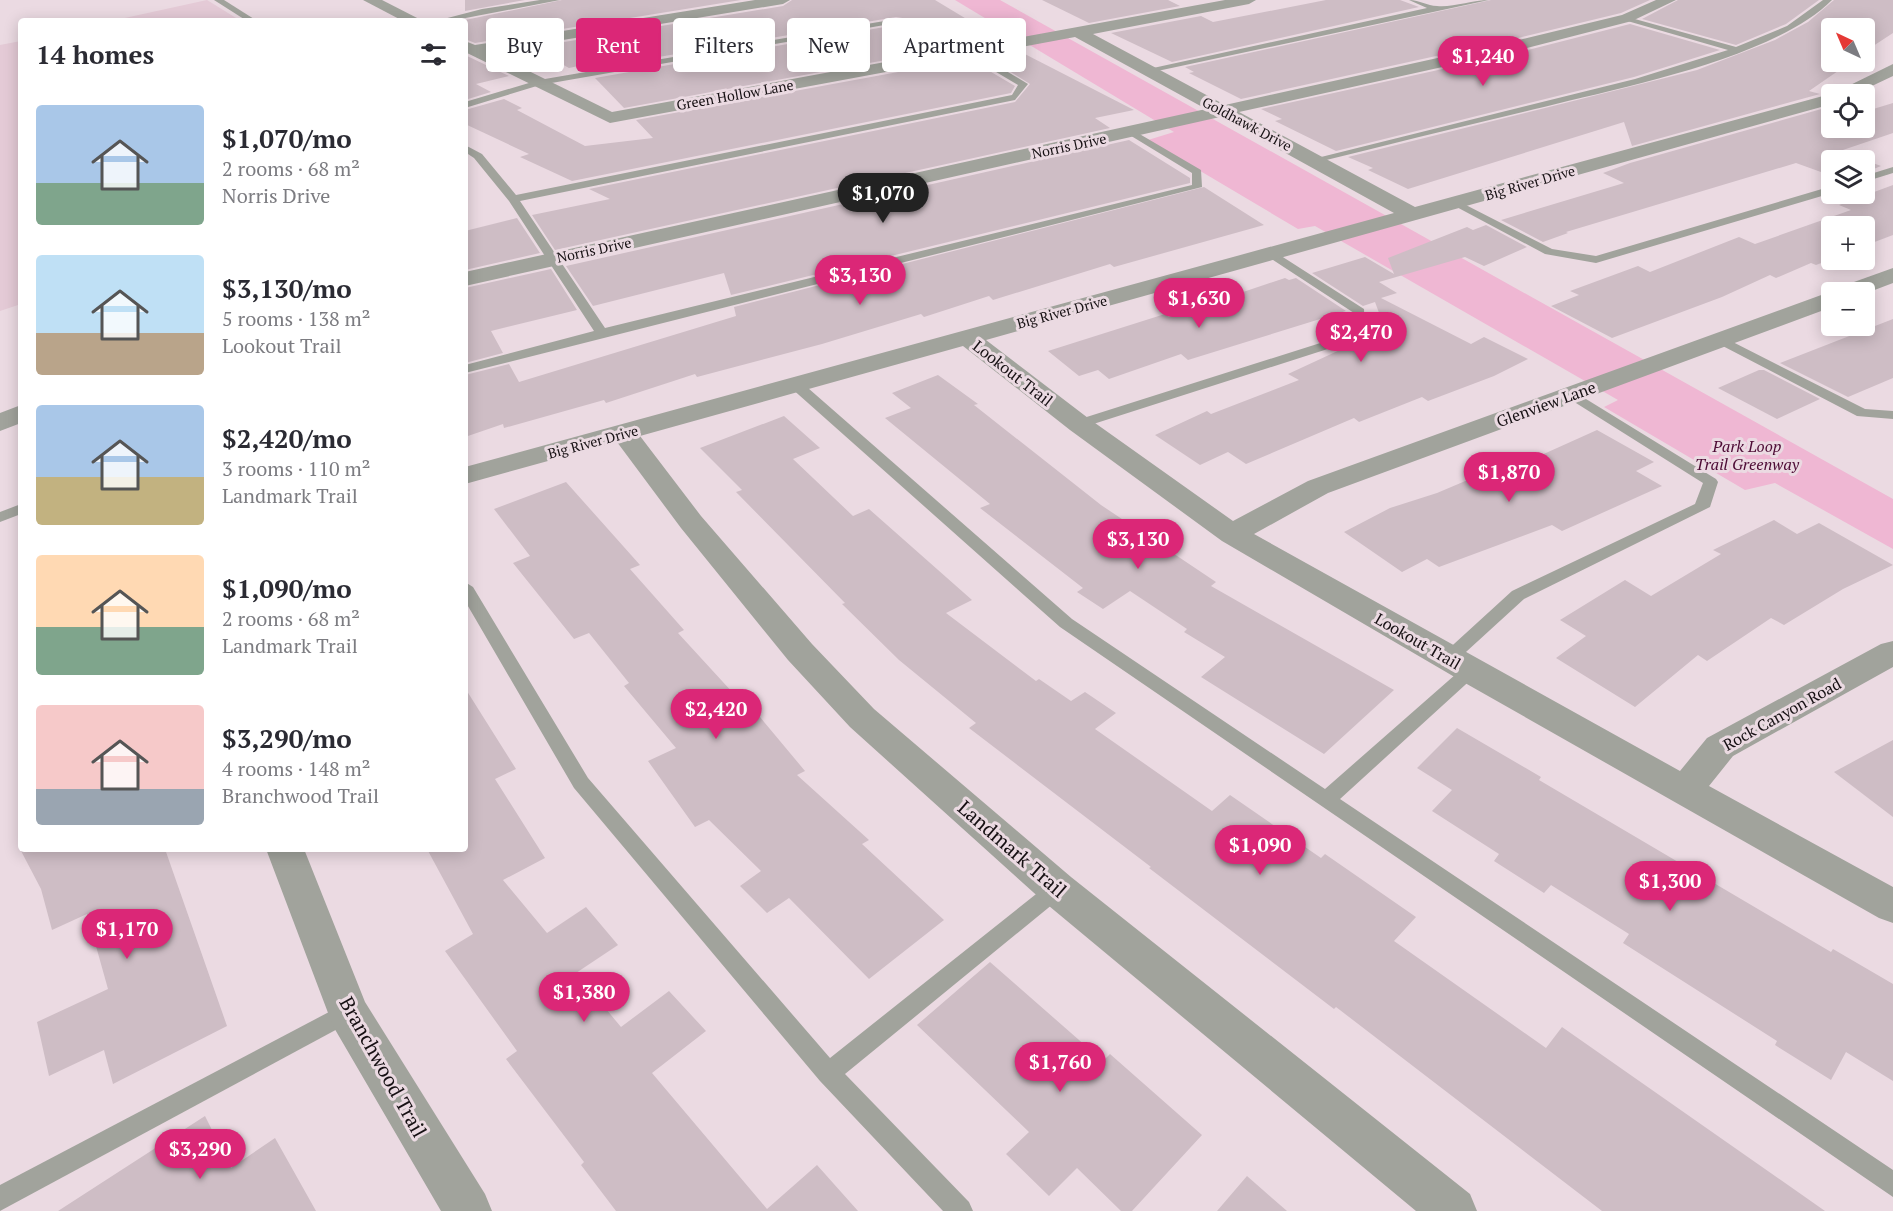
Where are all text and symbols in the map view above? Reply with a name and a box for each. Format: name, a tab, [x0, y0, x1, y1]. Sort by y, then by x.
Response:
chip: Buy	[486, 18, 564, 72]
chip: Rent	[576, 18, 661, 72]
chip: Filters	[673, 18, 775, 72]
chip: New	[787, 18, 870, 72]
chip: Apartment	[882, 18, 1026, 72]
north arrow	[1821, 18, 1875, 72]
map controls	[1821, 18, 1875, 336]
pin: $1,240	[1434, 36, 1532, 87]
text: 14 homes	[36, 37, 154, 71]
icon: filters	[417, 38, 450, 71]
text: $1,240	[1452, 42, 1514, 69]
street label: Green Hollow Lane	[675, 75, 795, 114]
button: locate	[1821, 84, 1875, 138]
street label: Goldhawk Drive	[1199, 92, 1295, 155]
text: $1,070/mo	[222, 121, 352, 155]
street label: Norris Drive	[1030, 128, 1108, 163]
icon: home	[84, 129, 156, 201]
button: layers	[1821, 150, 1875, 204]
text: 2 rooms · 68 m²	[222, 155, 360, 182]
street label: Big River Drive	[1483, 161, 1577, 204]
pin: $1,070	[834, 173, 932, 224]
text: $1,070	[852, 179, 914, 206]
text: Norris Drive	[222, 182, 330, 209]
button: +	[1821, 216, 1875, 270]
street label: Norris Drive	[555, 232, 633, 267]
pin: $3,130	[811, 255, 909, 306]
text: $3,130	[829, 261, 891, 288]
text: $3,130/mo	[222, 271, 352, 305]
pin: $1,630	[1150, 278, 1248, 329]
icon: home	[84, 279, 156, 351]
button: −	[1821, 282, 1875, 336]
text: $1,630	[1168, 284, 1230, 311]
street label: Big River Drive	[1015, 290, 1109, 333]
text: 5 rooms · 138 m²	[222, 305, 370, 332]
pin: $2,470	[1312, 312, 1410, 363]
text: $2,470	[1330, 318, 1392, 345]
text: Lookout Trail	[222, 332, 342, 359]
street label: Lookout Trail	[969, 335, 1058, 411]
street label: Glenview Lane	[1493, 376, 1599, 432]
street label: Big River Drive	[546, 420, 640, 463]
text: $2,420/mo	[222, 421, 352, 455]
icon: home	[84, 429, 156, 501]
park label: Park Loop Trail Greenway	[1695, 435, 1800, 475]
pin: $1,870	[1460, 452, 1558, 503]
text: 3 rooms · 110 m²	[222, 455, 370, 482]
text: $1,870	[1478, 458, 1540, 485]
text: Landmark Trail	[222, 482, 358, 509]
pin: $3,130	[1089, 519, 1187, 570]
text: $3,130	[1107, 525, 1169, 552]
text: $1,090/mo	[222, 571, 352, 605]
icon: home	[84, 579, 156, 651]
text: 2 rooms · 68 m²	[222, 605, 360, 632]
street label: Lookout Trail	[1371, 608, 1465, 675]
text: Landmark Trail	[222, 632, 358, 659]
street label: Rock Canyon Road	[1719, 672, 1845, 756]
pin: $2,420	[667, 689, 765, 740]
text: $2,420	[685, 695, 747, 722]
text: $3,290/mo	[222, 721, 352, 755]
icon: home	[84, 729, 156, 801]
text: 4 rooms · 148 m²	[222, 755, 370, 782]
text: Branchwood Trail	[222, 782, 379, 809]
street label: Landmark Trail	[952, 794, 1072, 903]
pin: $1,090	[1211, 825, 1309, 876]
text: $1,090	[1229, 831, 1291, 858]
pin: $1,300	[1621, 861, 1719, 912]
text: $1,300	[1639, 867, 1701, 894]
pin: $1,170	[78, 909, 176, 960]
text: $1,170	[96, 915, 158, 942]
pin: $1,380	[535, 972, 633, 1023]
text: $1,380	[553, 978, 615, 1005]
street label: Branchwood Trail	[334, 992, 433, 1142]
pin: $1,760	[1011, 1042, 1109, 1093]
text: $1,760	[1029, 1048, 1091, 1075]
pin: $3,290	[151, 1129, 249, 1180]
text: $3,290	[169, 1135, 231, 1162]

